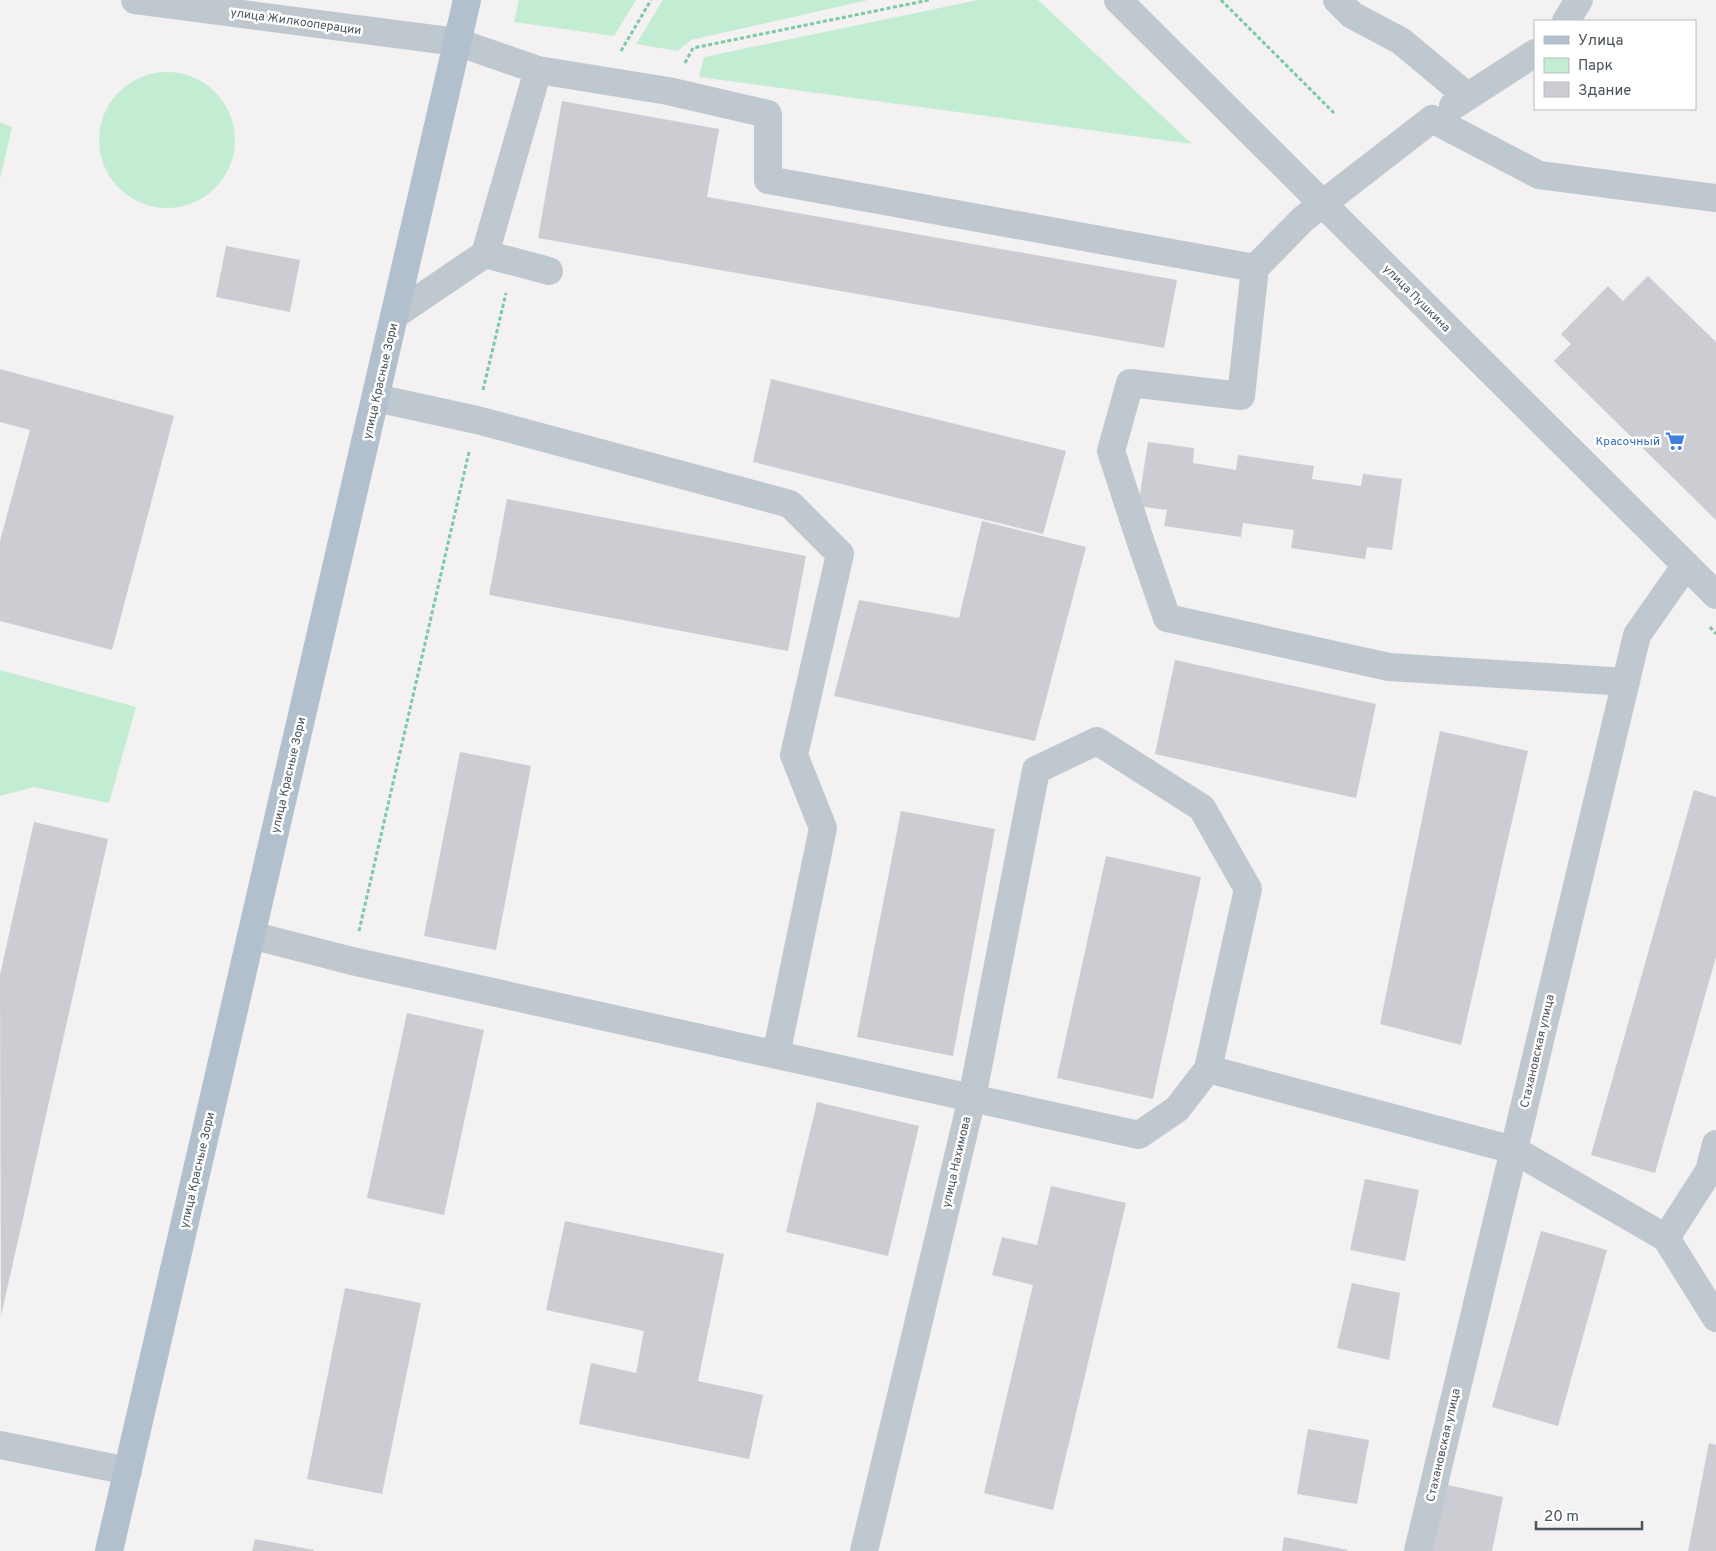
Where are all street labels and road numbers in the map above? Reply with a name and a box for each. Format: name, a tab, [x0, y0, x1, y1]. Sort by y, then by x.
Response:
street label: улица Жилкооперации	[229, 5, 362, 39]
street label: улица Пушкина	[1379, 261, 1454, 336]
street label: улица Красные Зори	[360, 322, 402, 441]
street label: улица Красные Зори	[268, 716, 310, 835]
street label: Стахановская улица	[1517, 993, 1559, 1110]
street label: улица Красные Зори	[177, 1111, 219, 1230]
street label: улица Нахимова	[939, 1115, 975, 1209]
street label: Стахановская улица	[1423, 1387, 1465, 1504]

